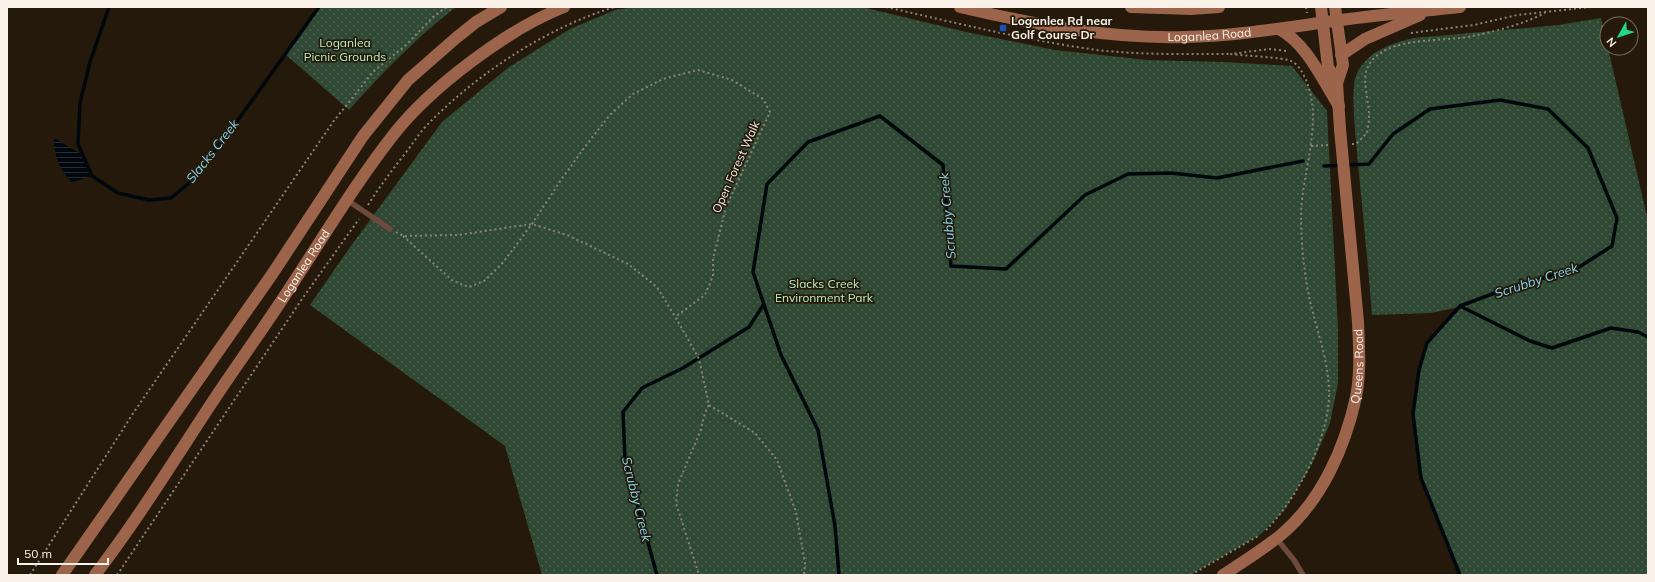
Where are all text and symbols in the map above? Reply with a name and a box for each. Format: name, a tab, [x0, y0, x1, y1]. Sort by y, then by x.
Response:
place label: Loganlea Rd near Golf Course Dr	[1011, 13, 1113, 42]
north arrow	[1599, 16, 1639, 56]
marker: Loganlea Rd near Golf Course Dr	[998, 23, 1008, 33]
street label: Loganlea Road	[1167, 24, 1252, 44]
park label: Loganlea Picnic Grounds	[304, 35, 386, 64]
text: N	[1603, 35, 1619, 50]
water label: Slacks Creek	[182, 116, 242, 186]
street label: Open Forest Walk	[708, 118, 763, 215]
water label: Scrubby Creek	[935, 172, 959, 260]
street label: Loganlea Road	[274, 227, 333, 305]
water label: Scrubby Creek	[1492, 259, 1580, 301]
park label: Slacks Creek Environment Park	[775, 276, 874, 305]
street label: Queens Road	[1347, 329, 1366, 405]
water label: Scrubby Creek	[619, 455, 655, 543]
scale bar	[18, 540, 108, 566]
text: 50 m	[24, 546, 52, 561]

